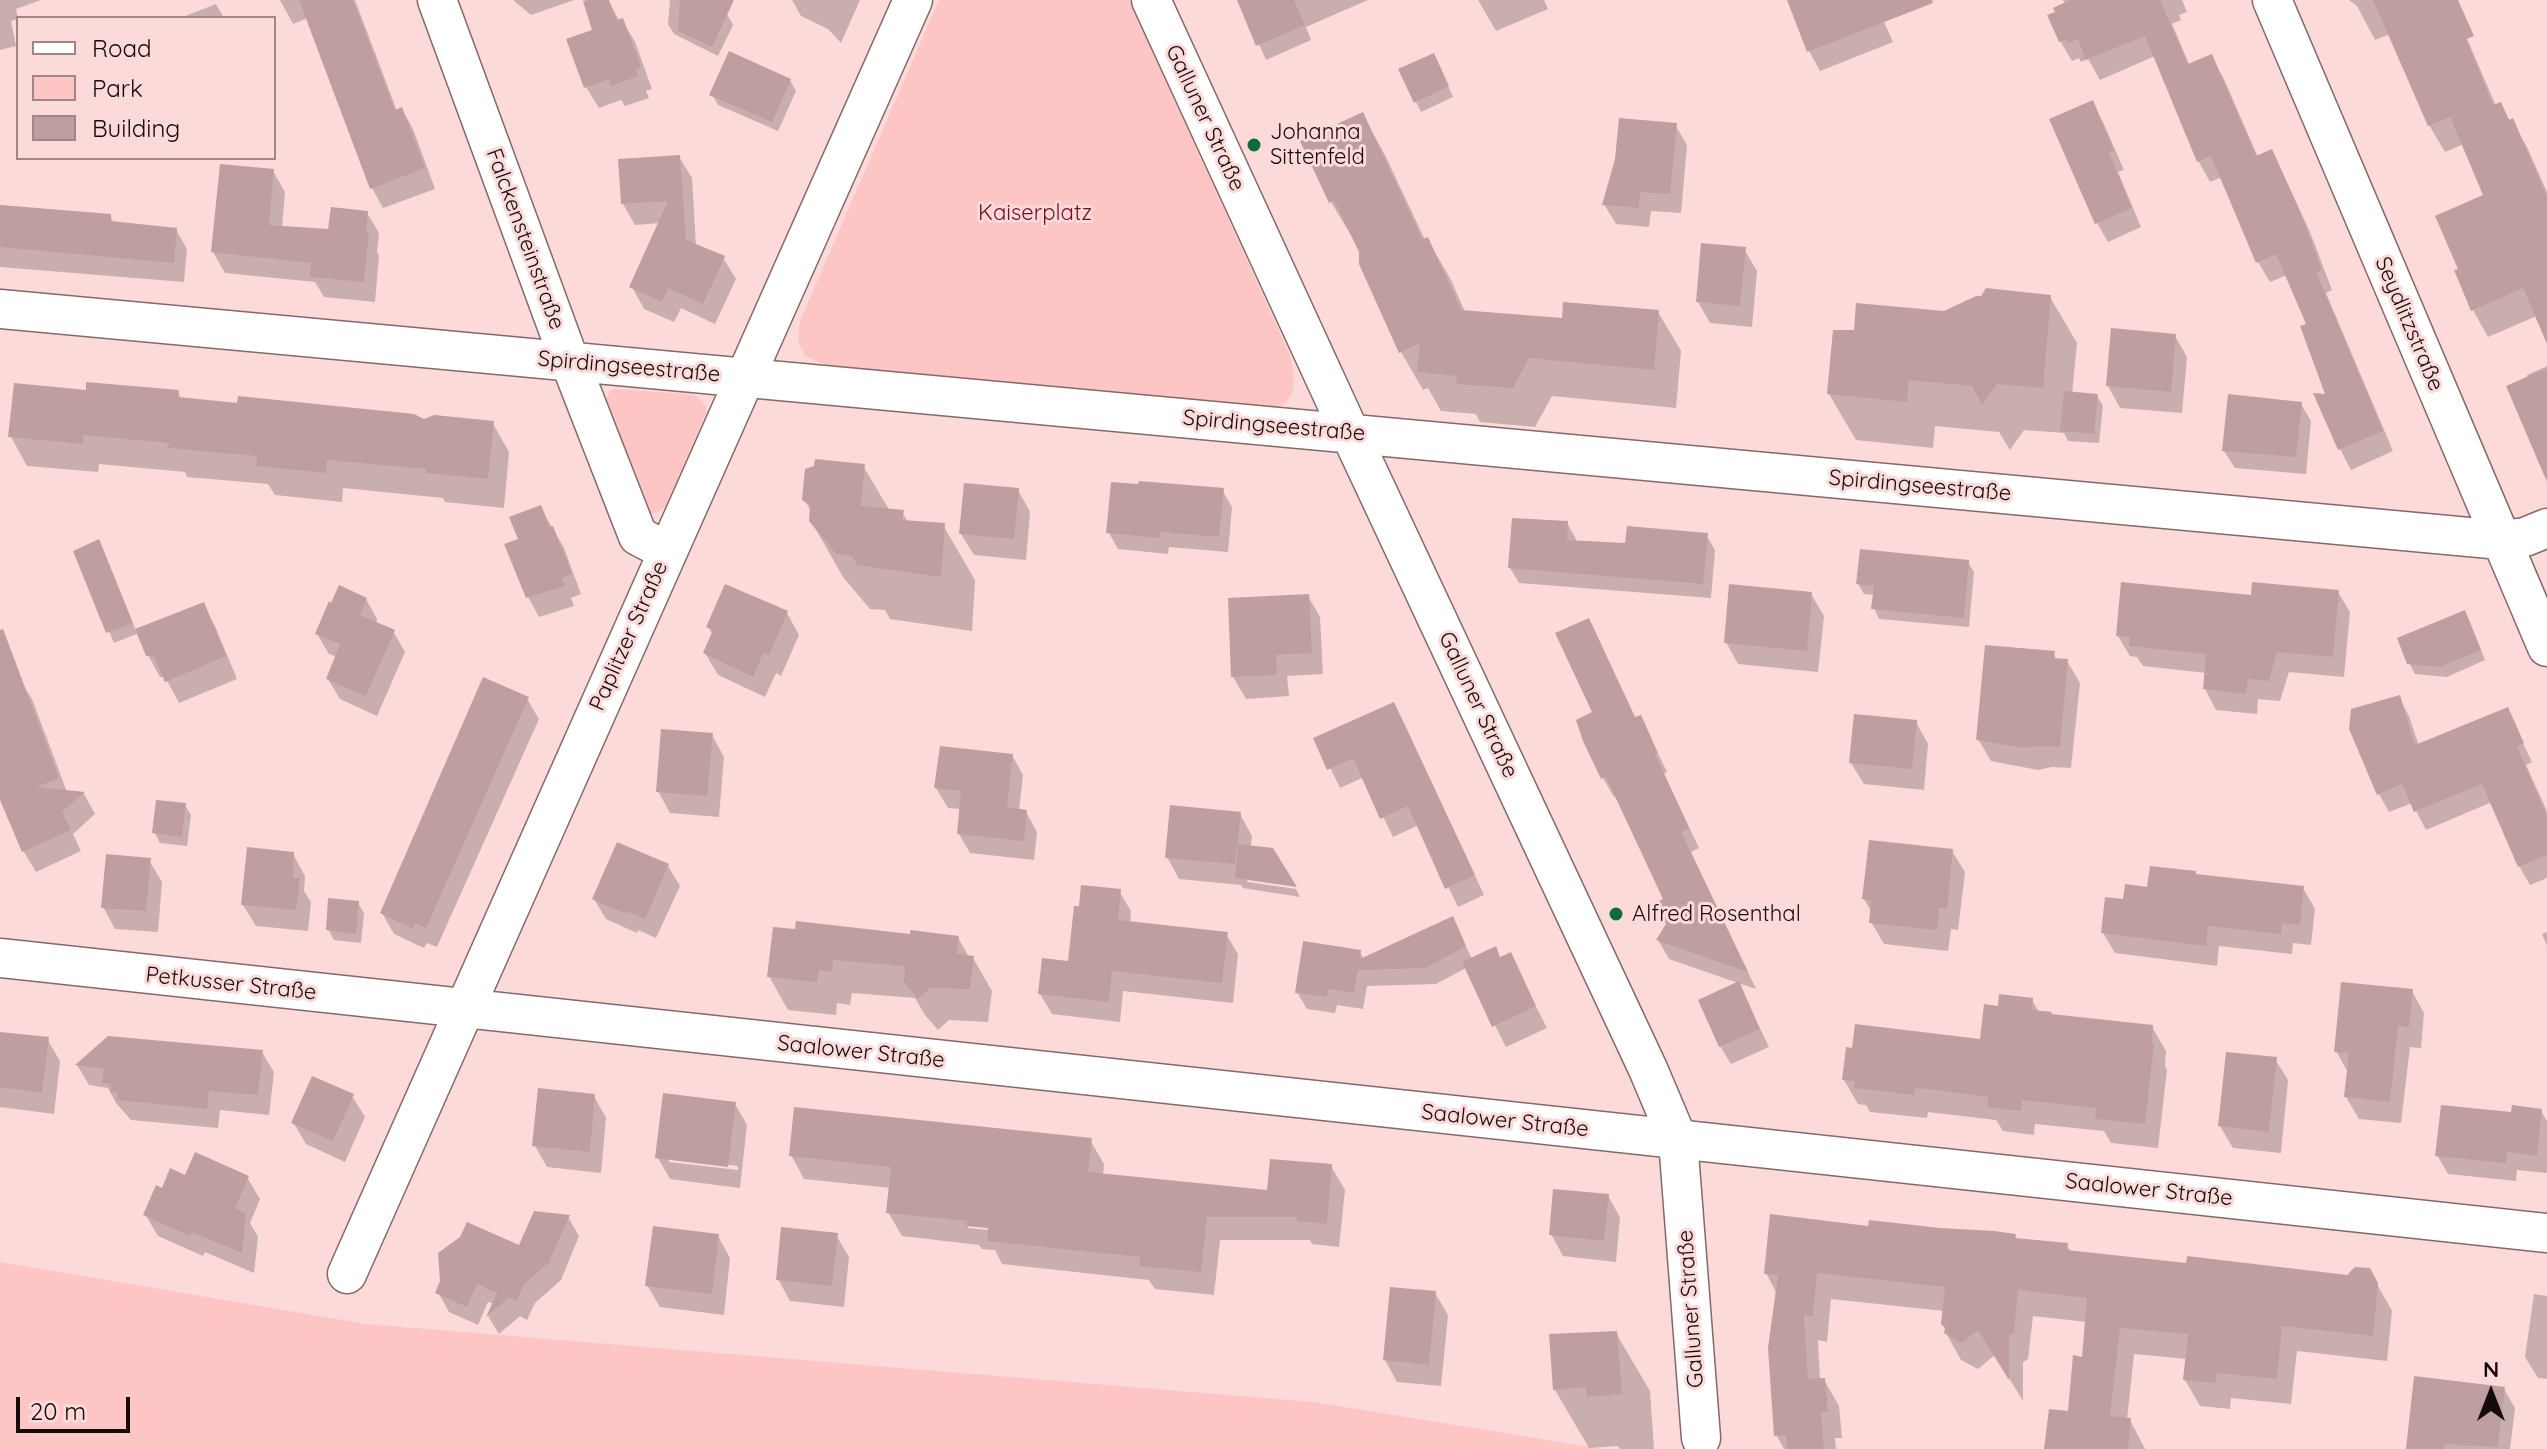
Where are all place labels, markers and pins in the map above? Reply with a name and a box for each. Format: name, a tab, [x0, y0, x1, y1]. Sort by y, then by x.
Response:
place label: Johanna Sittenfeld	[1270, 119, 1365, 170]
marker: Johanna Sittenfeld	[1245, 136, 1263, 154]
place label: Alfred Rosenthal	[1632, 901, 1801, 927]
marker: Alfred Rosenthal	[1607, 905, 1625, 923]

